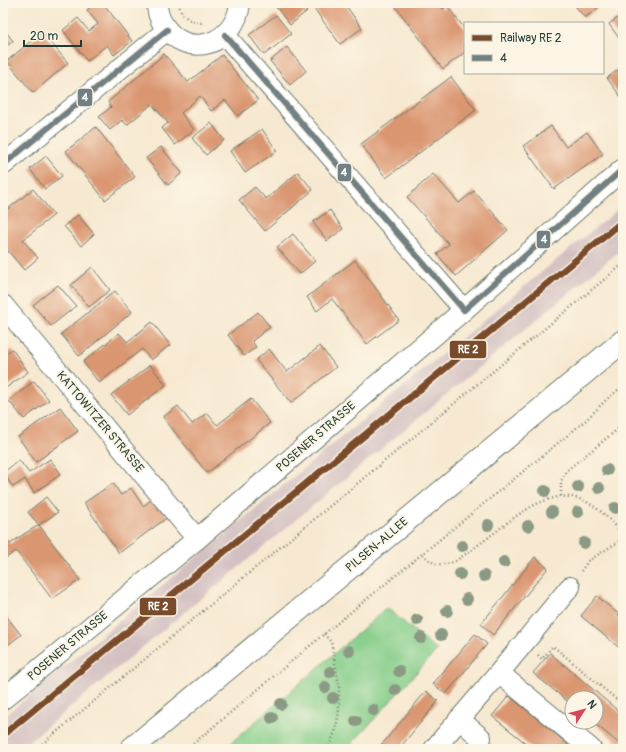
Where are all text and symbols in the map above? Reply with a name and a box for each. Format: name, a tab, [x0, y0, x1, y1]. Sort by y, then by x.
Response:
scale bar	[24, 22, 81, 48]
legend	[464, 22, 604, 74]
text: 20 m	[30, 29, 59, 44]
text: Railway RE 2	[500, 31, 562, 46]
text: 4	[500, 51, 507, 66]
line badge: 4	[77, 88, 93, 107]
text: 4	[81, 91, 89, 104]
line badge: 4	[337, 163, 352, 182]
text: 4	[340, 166, 348, 179]
line badge: 4	[536, 230, 551, 249]
text: 4	[540, 233, 548, 246]
line badge: RE 2	[449, 340, 487, 359]
text: RE 2	[458, 343, 478, 356]
street label: KATTOWITZER STRASSE	[53, 368, 147, 476]
street label: POSENER STRASSE	[273, 398, 359, 476]
street label: PILSEN-ALLEE	[343, 514, 411, 576]
line badge: RE 2	[139, 597, 177, 616]
text: RE 2	[148, 600, 168, 613]
street label: POSENER STRASSE	[25, 608, 111, 684]
north arrow	[564, 690, 604, 730]
text: N	[584, 698, 599, 712]

